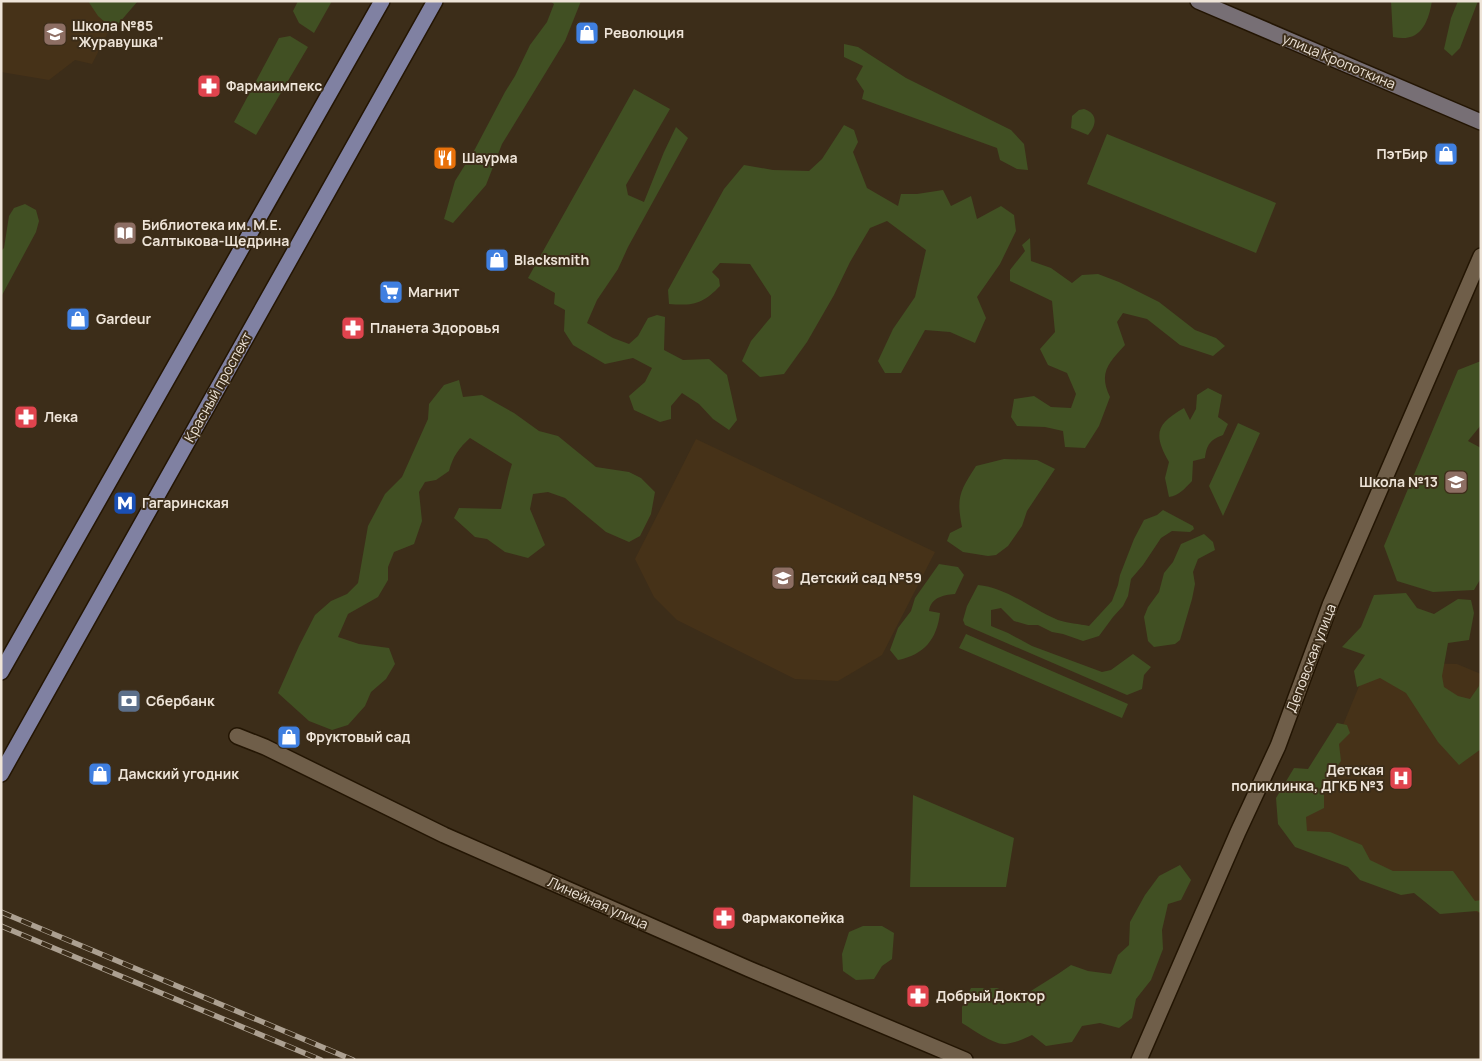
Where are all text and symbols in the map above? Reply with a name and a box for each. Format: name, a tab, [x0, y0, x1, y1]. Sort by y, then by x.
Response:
place label: Школа №85 "Журавушка"	[72, 16, 164, 51]
shop icon: Революция	[574, 20, 600, 46]
school or university icon: Школа №85 "Журавушка"	[42, 21, 68, 47]
place label: Революция	[604, 23, 684, 42]
street label: улица Кропоткина	[1280, 28, 1399, 93]
pharmacy icon: Фармаимпекс	[196, 73, 222, 99]
place label: Фармаимпекс	[226, 76, 322, 95]
shop icon: ПэтБир	[1433, 141, 1459, 167]
place label: ПэтБир	[1376, 144, 1428, 163]
restaurant icon: Шаурма	[432, 145, 458, 171]
place label: Шаурма	[462, 148, 518, 167]
place label: Библиотека им. М.Е. Салтыкова-Щедрина	[142, 215, 289, 250]
library icon: Библиотека им. М.Е. Салтыкова-Щедрина	[112, 220, 138, 246]
shop icon: Blacksmith	[484, 247, 510, 273]
place label: Blacksmith	[514, 250, 589, 269]
supermarket icon: Магнит	[378, 279, 404, 305]
place label: Магнит	[408, 282, 460, 301]
shop icon: Gardeur	[65, 306, 91, 332]
place label: Gardeur	[96, 309, 152, 328]
pharmacy icon: Планета Здоровья	[340, 315, 366, 341]
place label: Планета Здоровья	[370, 318, 500, 337]
street label: Красный проспект	[179, 328, 256, 445]
pharmacy icon: Лека	[13, 404, 39, 430]
place label: Лека	[44, 407, 78, 426]
school or university icon: Школа №13	[1443, 469, 1469, 495]
place label: Школа №13	[1359, 472, 1438, 491]
metro station icon: Гагаринская	[112, 490, 138, 516]
place label: Гагаринская	[142, 493, 229, 512]
school or university icon: Детский сад №59	[770, 565, 796, 591]
place label: Детский сад №59	[800, 568, 922, 587]
street label: Деповская улица	[1281, 601, 1340, 715]
bank icon: Сбербанк	[116, 688, 142, 714]
place label: Сбербанк	[146, 691, 215, 710]
shop icon: Фруктовый сад	[276, 724, 302, 750]
place label: Фруктовый сад	[306, 727, 410, 746]
place label: Детская поликлинка, ДГКБ №3	[1231, 760, 1384, 795]
shop icon: Дамский угодник	[87, 761, 113, 787]
place label: Дамский угодник	[118, 764, 239, 783]
hospital icon: Детская поликлинка, ДГКБ №3	[1388, 765, 1414, 791]
street label: Линейная улица	[545, 872, 652, 933]
pharmacy icon: Фармакопейка	[711, 905, 737, 931]
place label: Фармакопейка	[742, 908, 844, 927]
pharmacy icon: Добрый Доктор	[905, 983, 931, 1009]
place label: Добрый Доктор	[936, 986, 1046, 1005]

